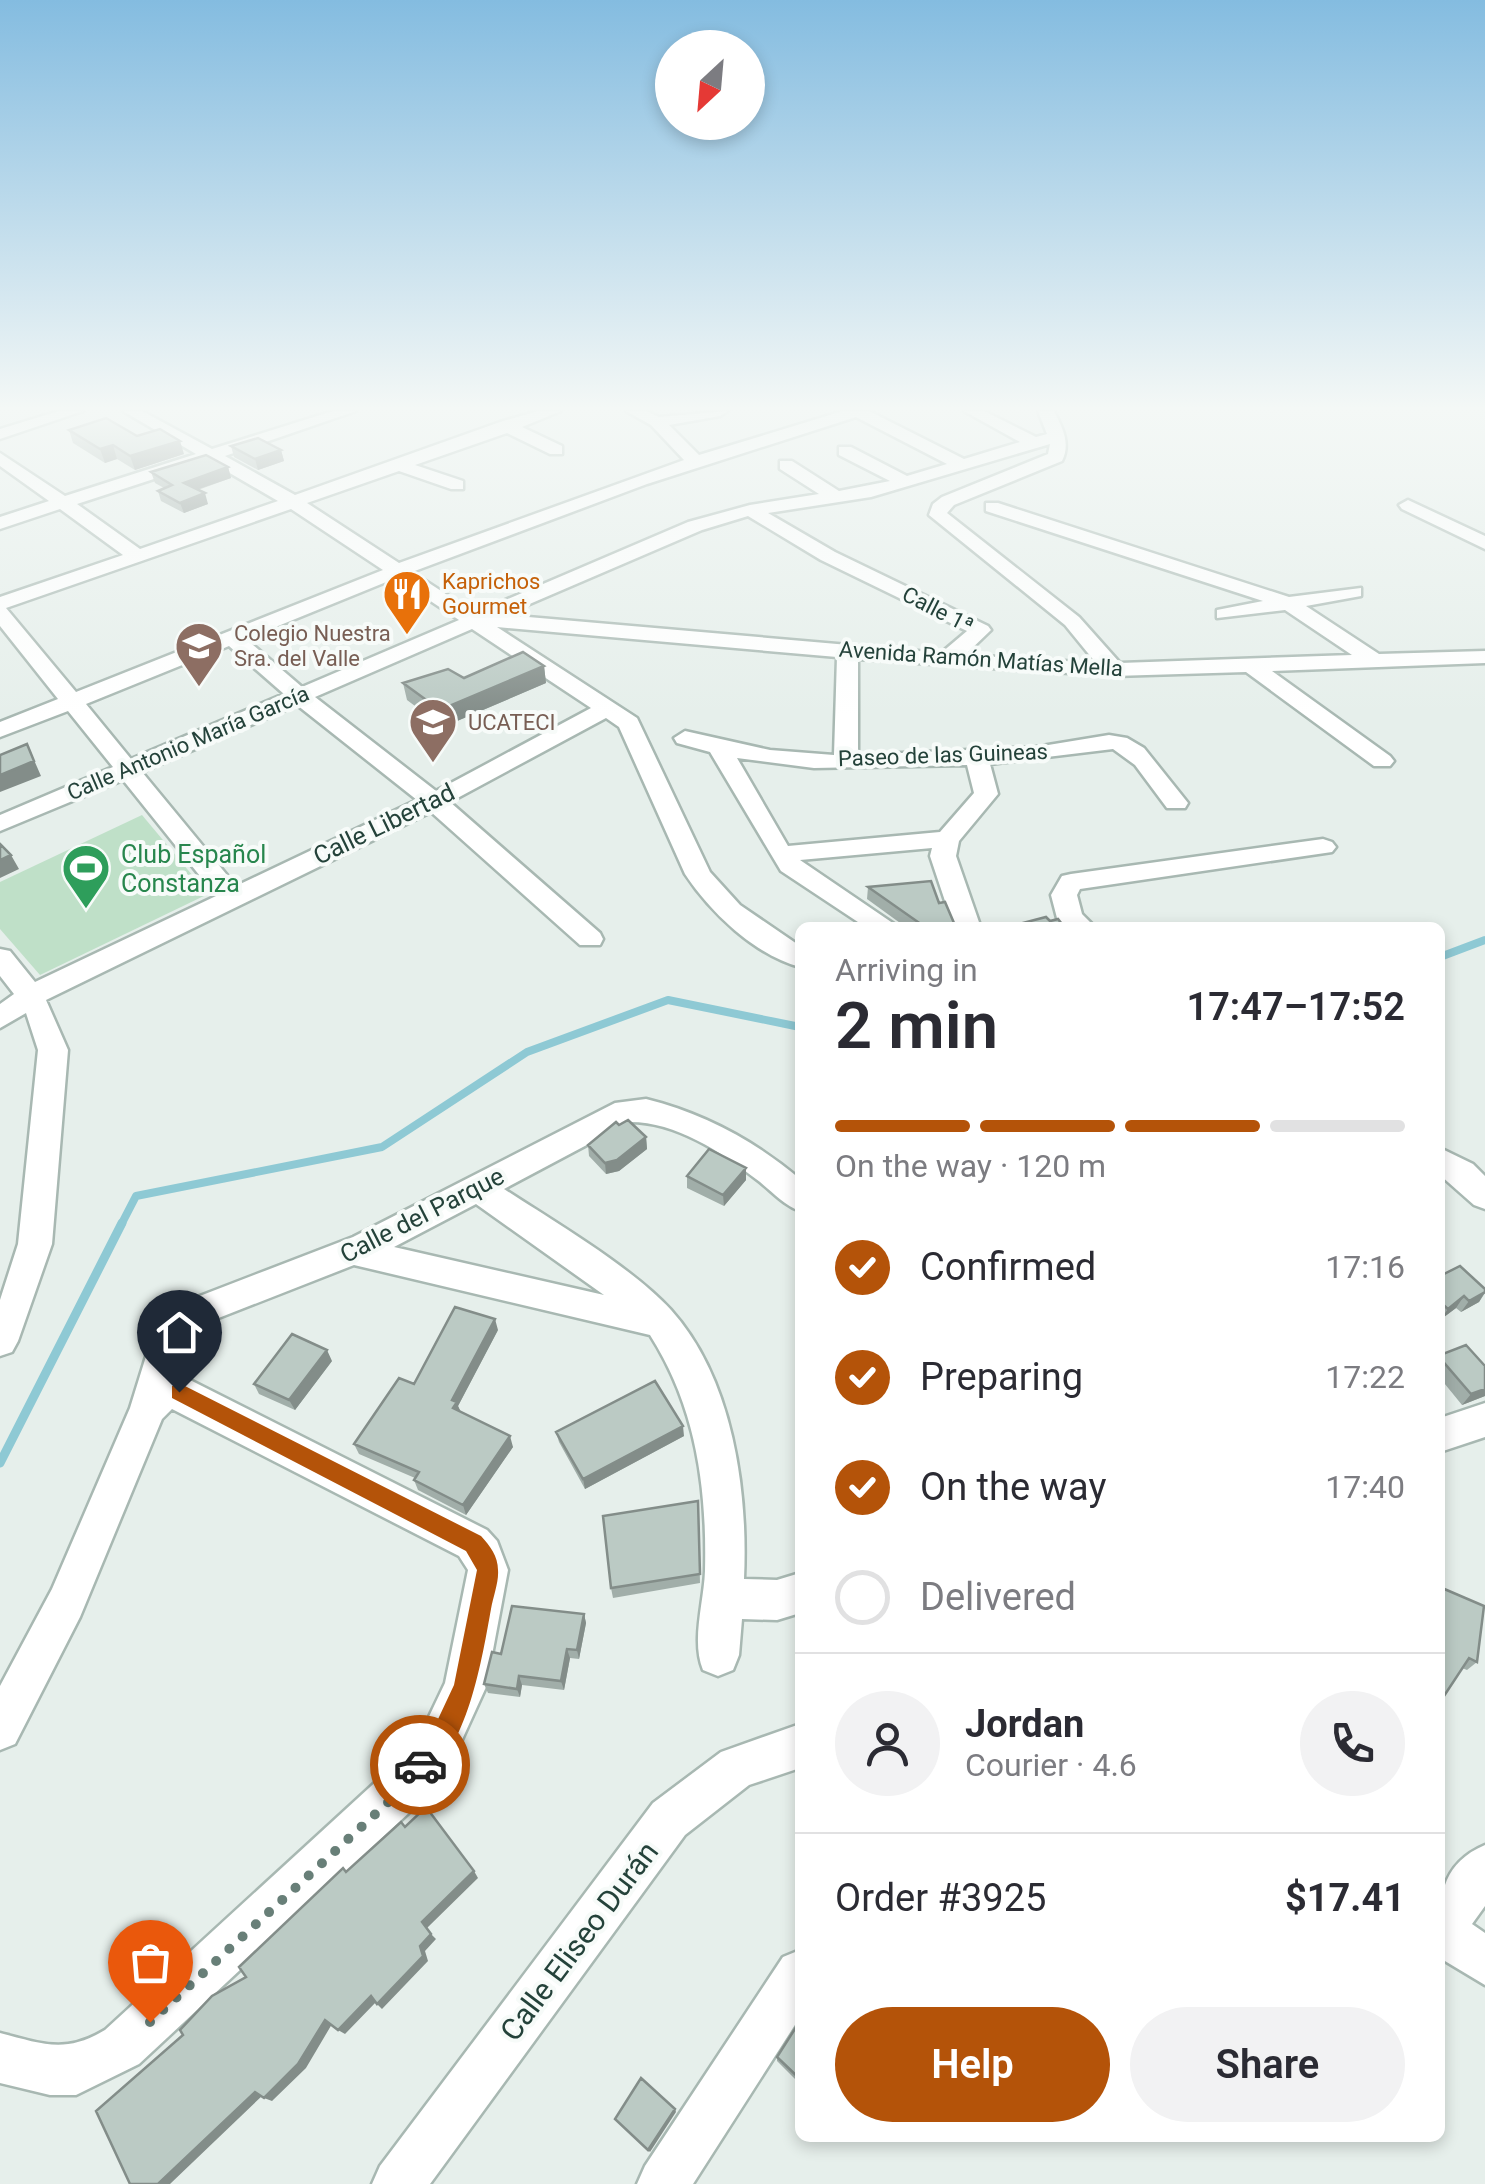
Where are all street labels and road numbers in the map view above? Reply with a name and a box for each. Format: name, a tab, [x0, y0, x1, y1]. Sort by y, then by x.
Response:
street label: Calle 1ª	[898, 582, 978, 638]
street label: Avenida Ramón Matías Mella	[838, 637, 1124, 681]
street label: Calle Antonio María García	[63, 681, 313, 805]
street label: Paseo de las Guineas	[838, 739, 1048, 771]
street label: Calle Libertad	[309, 777, 459, 871]
street label: Calle del Parque	[335, 1161, 509, 1269]
street label: Calle Eliseo Durán	[493, 1835, 665, 2047]

